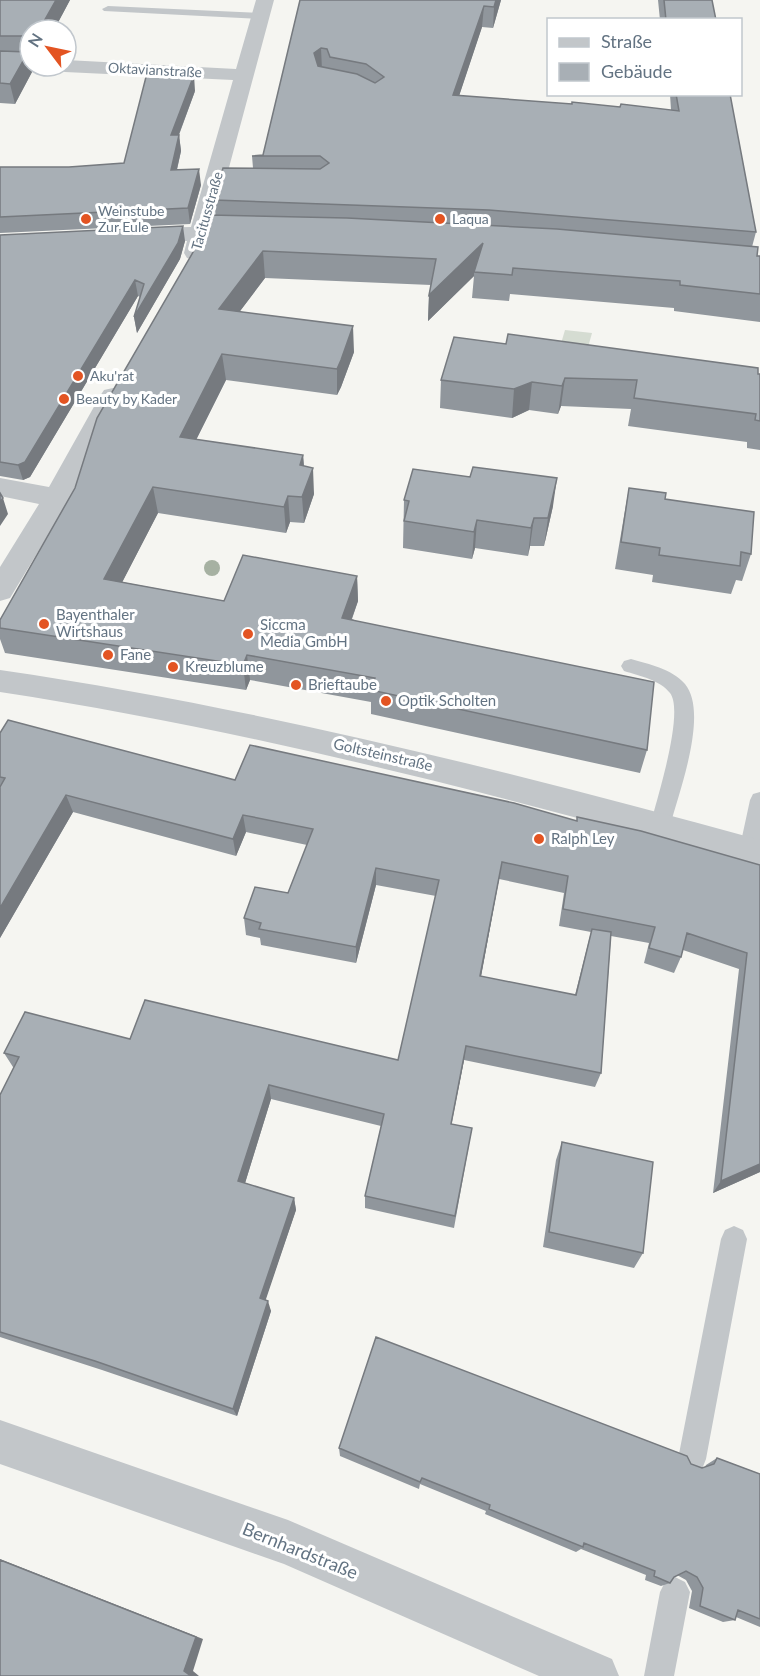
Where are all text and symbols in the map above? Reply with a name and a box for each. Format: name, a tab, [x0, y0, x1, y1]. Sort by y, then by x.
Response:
north arrow	[18, 18, 78, 78]
legend	[547, 18, 742, 96]
text: N	[24, 30, 46, 50]
text: Straße	[601, 30, 652, 52]
street label: Oktavianstraße	[108, 59, 202, 80]
text: Gebäude	[601, 60, 672, 82]
street label: Tacitusstraße	[187, 170, 226, 252]
place label: Weinstube Zur Eule	[98, 202, 164, 235]
place label: Laqua	[452, 210, 489, 227]
marker: Weinstube Zur Eule	[79, 212, 93, 226]
marker: Laqua	[433, 212, 447, 226]
place label: Aku'rat	[90, 367, 134, 384]
marker: Aku'rat	[71, 369, 85, 383]
place label: Beauty by Kader	[76, 390, 177, 407]
marker: Beauty by Kader	[57, 392, 71, 406]
place label: Bayenthaler Wirtshaus	[56, 605, 135, 640]
place label: Siccma Media GmbH	[260, 615, 348, 650]
marker: Bayenthaler Wirtshaus	[37, 617, 51, 631]
marker: Siccma Media GmbH	[241, 627, 255, 641]
place label: Fane	[120, 645, 151, 663]
marker: Fane	[101, 648, 115, 662]
place label: Kreuzblume	[185, 657, 264, 675]
marker: Kreuzblume	[166, 660, 180, 674]
place label: Brieftaube	[308, 675, 377, 693]
marker: Brieftaube	[289, 678, 303, 692]
place label: Optik Scholten	[398, 691, 496, 709]
marker: Optik Scholten	[379, 694, 393, 708]
street label: Goltsteinstraße	[332, 734, 435, 774]
place label: Ralph Ley	[551, 829, 615, 847]
marker: Ralph Ley	[532, 832, 546, 846]
street label: Bernhardstraße	[240, 1517, 361, 1583]

